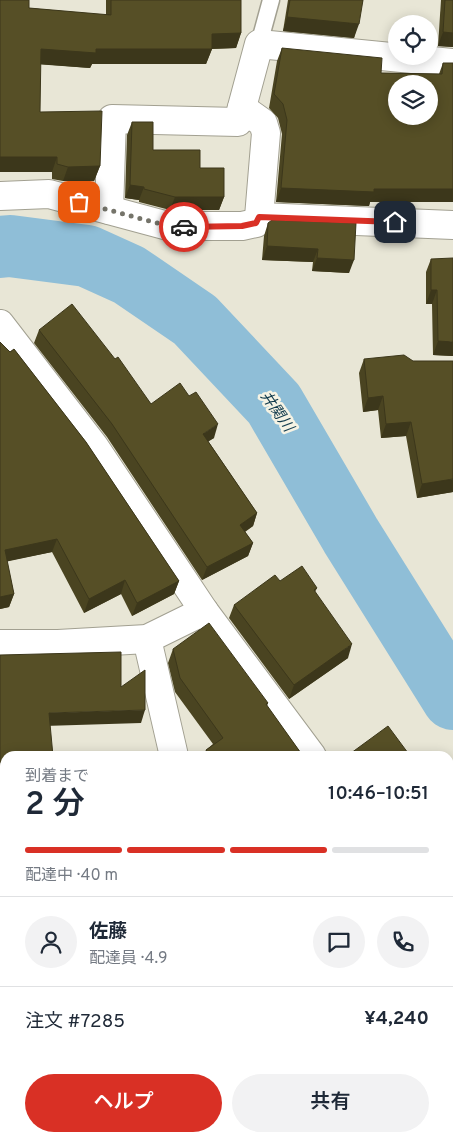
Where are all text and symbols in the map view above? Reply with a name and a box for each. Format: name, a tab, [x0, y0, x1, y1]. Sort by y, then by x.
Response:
map controls	[388, 15, 438, 125]
button: locate	[388, 15, 438, 65]
button: layers	[388, 75, 438, 125]
pin	[58, 181, 100, 223]
icon: bag	[65, 188, 93, 216]
pin	[374, 201, 416, 243]
courier	[159, 202, 209, 252]
icon: home	[381, 208, 409, 236]
icon: car	[170, 213, 198, 241]
water label: 井関川	[255, 388, 298, 438]
text: 到着まで	[25, 767, 89, 787]
text: 10:46–10:51	[328, 782, 429, 806]
text: 2 分	[25, 786, 84, 826]
text: 配達中 · 40 m	[25, 866, 118, 886]
button: person	[25, 916, 77, 968]
button: chat	[313, 916, 365, 968]
button: phone	[377, 916, 429, 968]
text: 佐藤	[89, 920, 127, 944]
text: 配達員 · 4.9	[89, 949, 168, 969]
text: ¥4,240	[364, 1007, 429, 1031]
text: 注文 #7285	[25, 1010, 125, 1034]
button: ヘルプ	[25, 1074, 222, 1132]
button: 共有	[232, 1074, 429, 1132]

